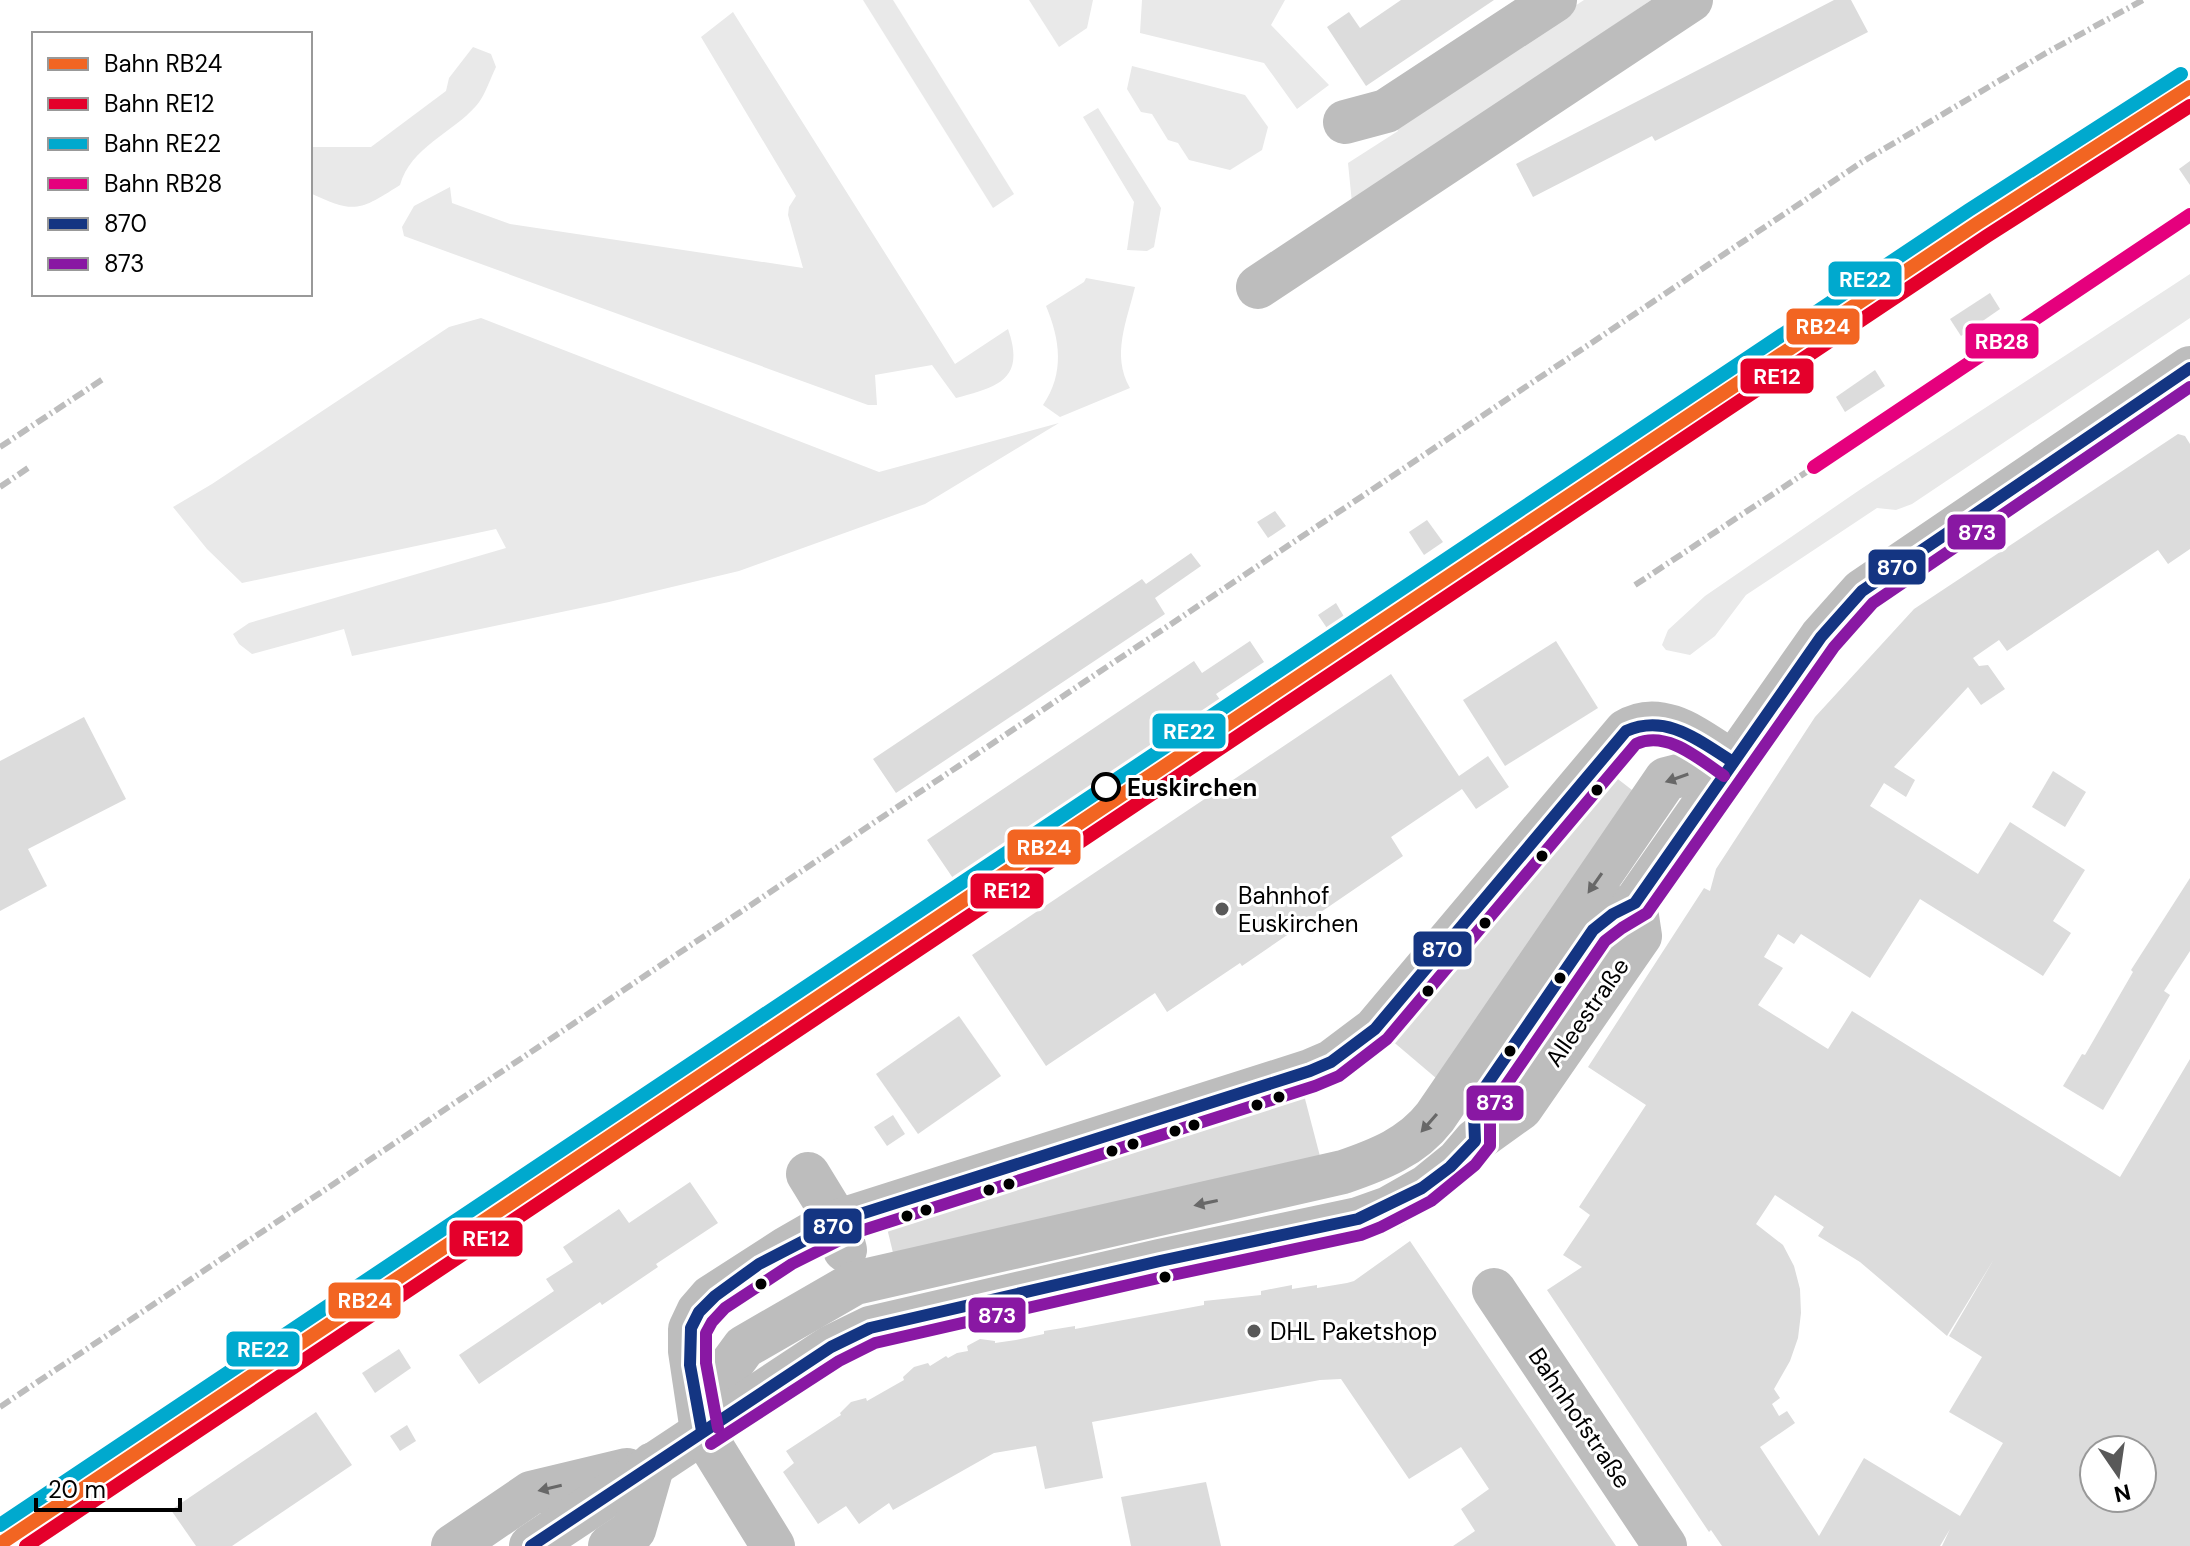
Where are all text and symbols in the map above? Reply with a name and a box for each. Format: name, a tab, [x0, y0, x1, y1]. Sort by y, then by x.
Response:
legend	[32, 32, 312, 296]
text: Bahn RB24	[104, 48, 222, 79]
text: Bahn RE12	[104, 88, 215, 119]
text: Bahn RE22	[104, 128, 221, 159]
text: Bahn RB28	[104, 168, 222, 199]
text: 870	[104, 208, 147, 239]
text: 873	[104, 248, 144, 279]
line badge: RE22	[1827, 260, 1903, 298]
text: RE22	[1839, 265, 1891, 294]
line badge: RB24	[1785, 307, 1861, 346]
text: RB24	[1796, 312, 1850, 341]
line badge: RB28	[1964, 322, 2040, 360]
text: RB28	[1975, 327, 2029, 356]
line badge: RE12	[1739, 357, 1815, 395]
text: RE12	[1753, 362, 1801, 391]
line badge: 873	[1946, 513, 2007, 551]
text: 873	[1958, 518, 1996, 547]
line badge: 870	[1867, 548, 1927, 586]
text: 870	[1877, 553, 1917, 582]
line badge: RE22	[1151, 712, 1227, 750]
text: RE22	[1163, 717, 1215, 746]
place label: Euskirchen	[1127, 772, 1257, 803]
one-way arrow	[1665, 772, 1689, 784]
marker: Euskirchen	[1092, 773, 1120, 801]
unlabelled marker	[1589, 782, 1605, 798]
line badge: RB24	[1006, 828, 1082, 866]
text: RB24	[1017, 833, 1071, 862]
unlabelled marker	[1534, 848, 1550, 864]
line badge: RE12	[969, 872, 1045, 910]
one-way arrow	[1588, 873, 1603, 894]
text: RE12	[983, 876, 1031, 905]
place label: Bahnhof Euskirchen	[1238, 880, 1359, 939]
marker: Bahnhof Euskirchen	[1213, 900, 1231, 918]
unlabelled marker	[1477, 915, 1493, 931]
line badge: 870	[1412, 930, 1473, 968]
text: 870	[1422, 935, 1462, 964]
street label: Alleestraße	[1538, 952, 1636, 1072]
unlabelled marker	[1552, 970, 1568, 986]
unlabelled marker	[1420, 983, 1436, 999]
unlabelled marker	[1502, 1043, 1518, 1059]
line badge: 873	[1465, 1084, 1525, 1122]
text: 873	[1476, 1088, 1514, 1117]
unlabelled marker	[1271, 1089, 1287, 1105]
unlabelled marker	[1249, 1097, 1265, 1113]
one-way arrow	[1421, 1112, 1438, 1132]
unlabelled marker	[1186, 1117, 1202, 1133]
unlabelled marker	[1167, 1123, 1183, 1139]
unlabelled marker	[1125, 1136, 1141, 1152]
unlabelled marker	[1104, 1143, 1120, 1159]
unlabelled marker	[1001, 1176, 1017, 1192]
unlabelled marker	[981, 1182, 997, 1198]
one-way arrow	[1193, 1197, 1218, 1210]
unlabelled marker	[918, 1202, 934, 1218]
line badge: 870	[802, 1207, 863, 1245]
unlabelled marker	[899, 1208, 915, 1224]
text: 870	[813, 1212, 853, 1241]
line badge: RE12	[448, 1219, 524, 1258]
text: RE12	[462, 1224, 510, 1253]
unlabelled marker	[1157, 1269, 1173, 1285]
unlabelled marker	[753, 1276, 769, 1292]
line badge: RB24	[327, 1281, 402, 1320]
text: RB24	[338, 1286, 392, 1315]
line badge: 873	[967, 1296, 1027, 1334]
text: 873	[978, 1301, 1016, 1330]
place label: DHL Paketshop	[1270, 1316, 1437, 1347]
marker: DHL Paketshop	[1245, 1322, 1263, 1340]
line badge: RE22	[225, 1330, 301, 1368]
text: RE22	[237, 1335, 289, 1364]
street label: Bahnhofstraße	[1522, 1342, 1638, 1494]
north arrow	[2078, 1434, 2158, 1514]
scale bar	[36, 1462, 180, 1512]
text: 20 m	[48, 1474, 106, 1505]
text: N	[2111, 1477, 2133, 1509]
one-way arrow	[537, 1483, 562, 1495]

